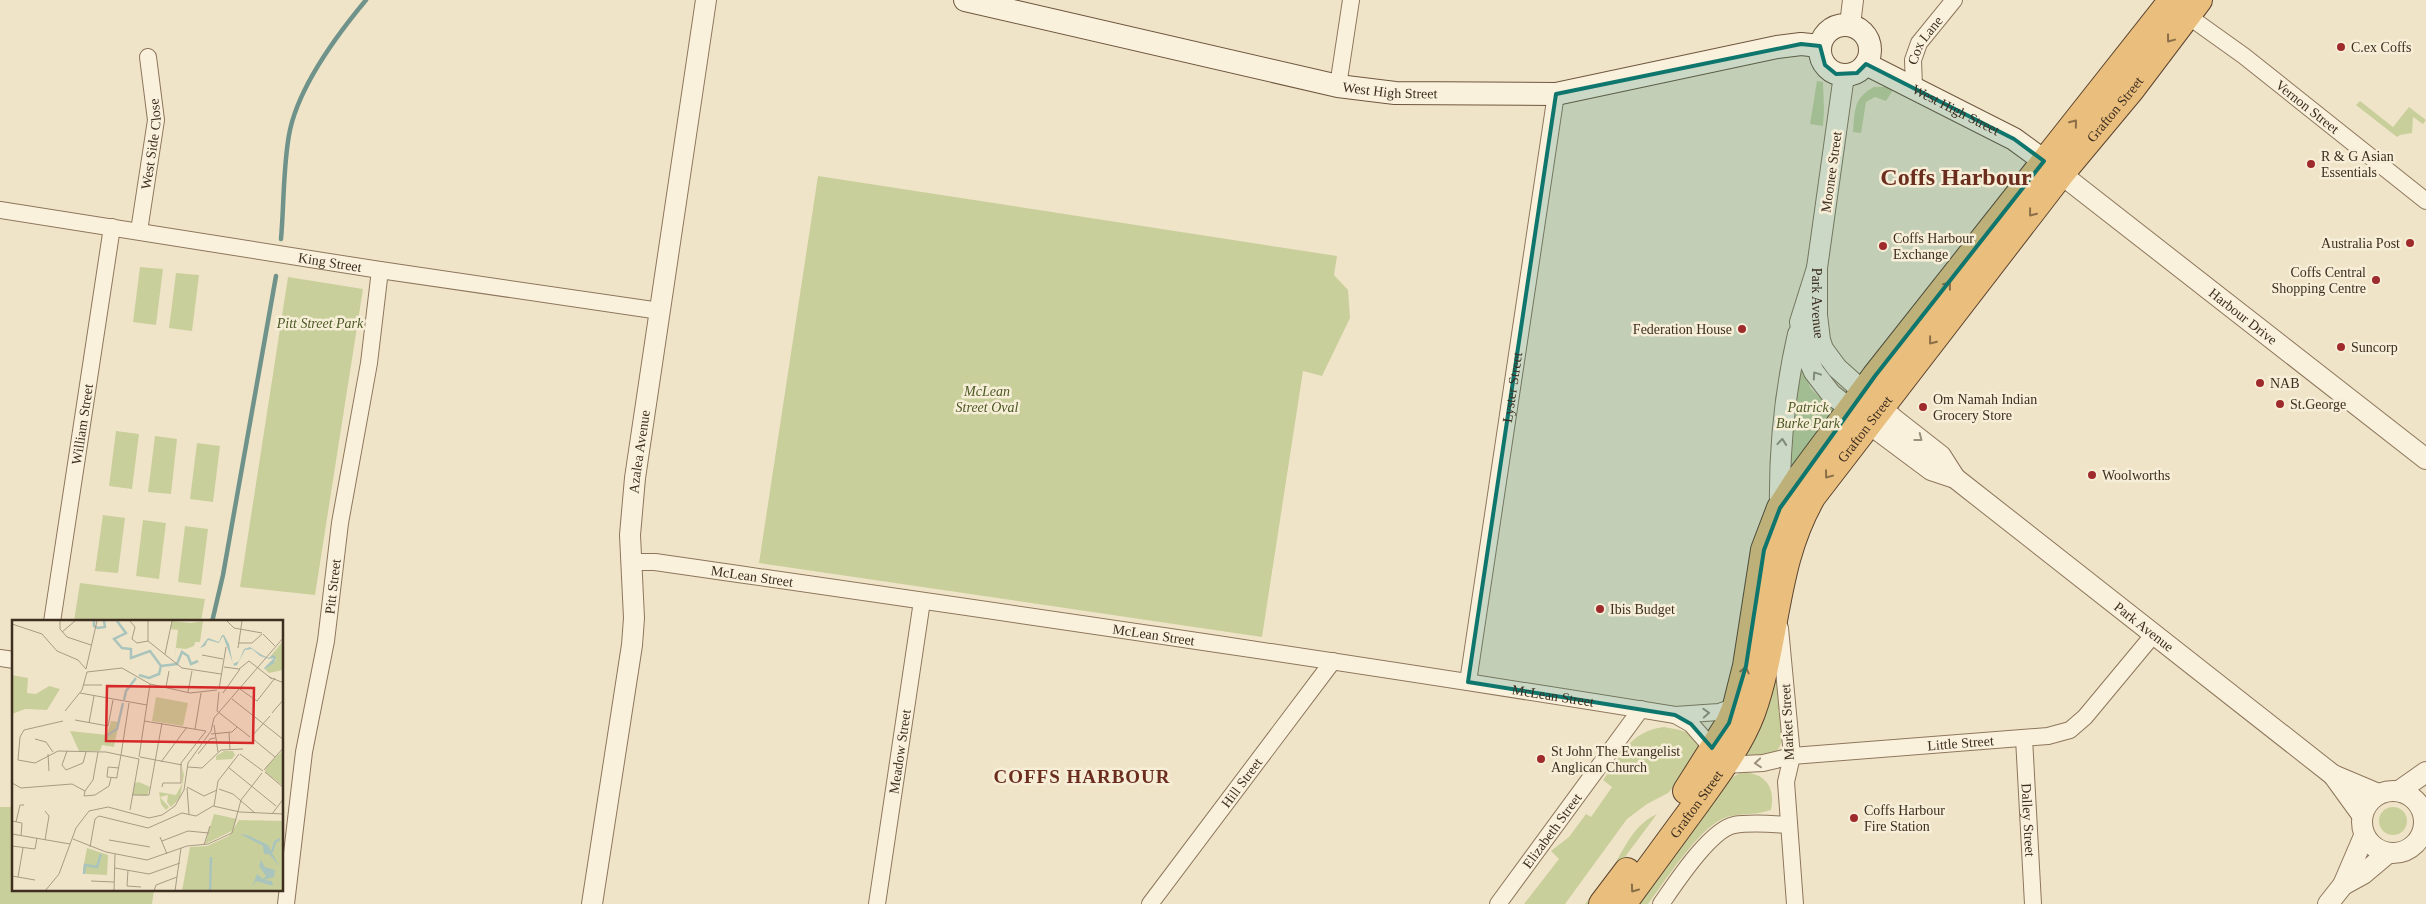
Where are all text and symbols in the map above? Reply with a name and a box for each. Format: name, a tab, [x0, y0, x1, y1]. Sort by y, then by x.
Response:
street label: Cox Lane	[1905, 13, 1946, 67]
one-way arrow	[2167, 33, 2175, 42]
place label: C.ex Coffs	[2351, 40, 2411, 55]
marker: C.ex Coffs	[2335, 41, 2347, 53]
street label: Grafton Street	[2084, 74, 2146, 145]
street label: Vernon Street	[2273, 77, 2342, 137]
street label: West High Street	[1342, 80, 1438, 101]
street label: West High Street	[1910, 82, 2002, 138]
street label: West Side Close	[138, 98, 164, 190]
one-way arrow	[2069, 119, 2078, 128]
street label: Moonee Street	[1818, 130, 1845, 214]
place label: R & G Asian Essentials	[2321, 149, 2394, 180]
marker: R & G Asian Essentials	[2305, 158, 2317, 170]
district label: Coffs Harbour	[1880, 164, 2032, 190]
one-way arrow	[2029, 207, 2037, 216]
place label: Coffs Harbour Exchange	[1893, 231, 1974, 262]
place label: Australia Post	[2321, 236, 2400, 251]
marker: Australia Post	[2404, 237, 2416, 249]
marker: Coffs Harbour Exchange	[1877, 240, 1889, 252]
street label: King Street	[297, 250, 363, 275]
place label: Coffs Central Shopping Centre	[2272, 265, 2366, 296]
street label: Park Avenue	[1809, 268, 1827, 339]
marker: Coffs Central Shopping Centre	[2370, 274, 2382, 286]
one-way arrow	[1942, 281, 1951, 291]
street label: Harbour Drive	[2206, 285, 2280, 348]
park label: Pitt Street Park	[276, 316, 364, 331]
place label: Federation House	[1633, 322, 1732, 337]
marker: Federation House	[1736, 323, 1748, 335]
one-way arrow	[1930, 335, 1938, 344]
place label: Suncorp	[2351, 340, 2398, 355]
marker: Suncorp	[2335, 341, 2347, 353]
street label: Lyster Street	[1500, 351, 1525, 424]
one-way arrow	[1813, 372, 1822, 381]
place label: NAB	[2270, 376, 2300, 391]
marker: NAB	[2254, 377, 2266, 389]
street label: William Street	[69, 383, 96, 466]
park label: McLean Street Oval	[956, 384, 1019, 415]
place label: Om Namah Indian Grocery Store	[1933, 392, 2037, 423]
street label: Grafton Street	[1835, 393, 1895, 465]
place label: St.George	[2290, 397, 2346, 412]
marker: St.George	[2274, 398, 2286, 410]
park label: Patrick Burke Park	[1776, 400, 1841, 431]
marker: Om Namah Indian Grocery Store	[1917, 401, 1929, 413]
street label: Azalea Avenue	[627, 409, 653, 494]
one-way arrow	[1913, 432, 1923, 441]
one-way arrow	[1776, 437, 1787, 445]
place label: Woolworths	[2102, 468, 2170, 483]
one-way arrow	[1825, 469, 1833, 478]
marker: Woolworths	[2086, 469, 2098, 481]
street label: Pitt Street	[322, 558, 344, 615]
street label: McLean Street	[710, 563, 794, 590]
street label: Park Avenue	[2111, 599, 2176, 655]
place label: Ibis Budget	[1610, 602, 1675, 617]
marker: Ibis Budget	[1594, 603, 1606, 615]
inset map	[12, 620, 284, 892]
street label: McLean Street	[1112, 622, 1196, 649]
one-way arrow	[1739, 666, 1750, 675]
street label: McLean Street	[1511, 682, 1595, 710]
street label: Market Street	[1778, 683, 1797, 761]
one-way arrow	[1702, 707, 1710, 718]
street label: Meadow Street	[886, 708, 914, 795]
street label: Little Street	[1927, 733, 1994, 753]
place label: St John The Evangelist Anglican Church	[1551, 744, 1680, 775]
marker: St John The Evangelist Anglican Church	[1535, 753, 1547, 765]
street label: Hill Street	[1218, 755, 1265, 811]
one-way arrow	[1754, 757, 1762, 768]
district label: COFFS HARBOUR	[993, 766, 1171, 787]
street label: Grafton Street	[1667, 768, 1726, 841]
street label: Dalley Street	[2018, 783, 2037, 857]
street label: Elizabeth Street	[1520, 790, 1585, 871]
place label: Coffs Harbour Fire Station	[1864, 803, 1945, 834]
marker: Coffs Harbour Fire Station	[1848, 812, 1860, 824]
one-way arrow	[1631, 883, 1640, 893]

